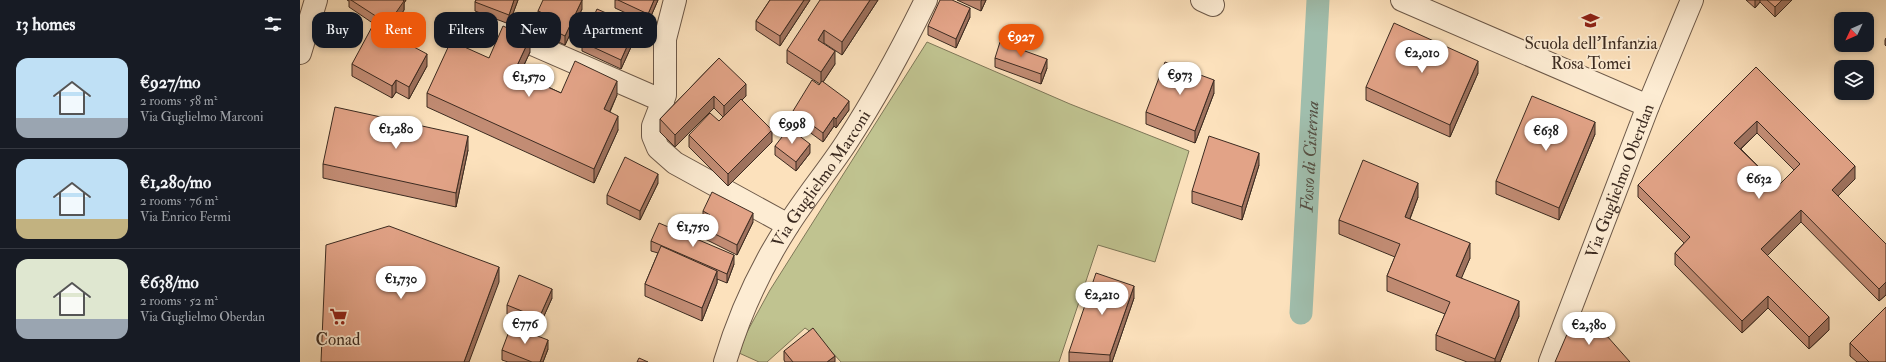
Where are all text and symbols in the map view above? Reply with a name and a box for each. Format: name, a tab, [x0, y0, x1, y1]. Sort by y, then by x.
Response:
school or university icon: Scuola dell'Infanzia Rosa Tomei	[1581, 11, 1601, 31]
chip: Buy	[312, 12, 363, 48]
chip: Rent	[371, 12, 426, 48]
chip: Filters	[434, 12, 498, 48]
chip: New	[506, 12, 561, 48]
chip: Apartment	[569, 12, 657, 48]
north arrow	[1834, 12, 1874, 52]
map controls	[1834, 12, 1874, 100]
icon: filters	[262, 13, 284, 35]
text: 13 homes	[16, 14, 75, 35]
pin: €927	[997, 24, 1045, 58]
text: €927	[1008, 29, 1034, 45]
place label: Scuola dell'Infanzia Rosa Tomei	[1524, 33, 1659, 74]
pin: €2,010	[1389, 40, 1455, 74]
text: €2,010	[1404, 45, 1440, 61]
button: layers	[1834, 60, 1874, 100]
pin: €973	[1156, 62, 1204, 96]
pin: €1,570	[496, 64, 562, 98]
text: €973	[1167, 67, 1193, 83]
text: €1,570	[512, 69, 546, 85]
text: €927/mo	[140, 72, 201, 93]
icon: home	[48, 74, 96, 122]
text: 2 rooms · 58 m²	[140, 93, 218, 109]
water label: Fosso di Cisterna	[1295, 100, 1325, 213]
street label: Via Guglielmo Oberdan	[1581, 101, 1659, 261]
street label: Via Guglielmo Marconi	[767, 106, 875, 251]
text: Via Guglielmo Marconi	[140, 109, 264, 125]
pin: €998	[768, 111, 816, 145]
pin: €1,280	[363, 116, 429, 150]
text: €998	[778, 116, 806, 132]
pin: €638	[1522, 118, 1570, 152]
text: €1,280	[379, 121, 413, 137]
text: €638	[1533, 123, 1559, 139]
pin: €632	[1735, 166, 1783, 200]
text: €632	[1746, 171, 1772, 187]
text: €1,280/mo	[140, 172, 211, 193]
icon: home	[48, 175, 96, 223]
text: 2 rooms · 76 m²	[140, 193, 218, 209]
text: Via Enrico Fermi	[140, 209, 231, 225]
pin: €1,750	[660, 214, 726, 248]
text: €1,750	[676, 219, 710, 235]
pin: €1,730	[368, 266, 434, 300]
text: €1,730	[385, 271, 417, 287]
text: €638/mo	[140, 272, 199, 293]
icon: home	[48, 275, 96, 323]
pin: €2,210	[1069, 282, 1135, 316]
text: €2,210	[1084, 287, 1120, 303]
text: 2 rooms · 52 m²	[140, 293, 218, 309]
supermarket icon: Conad	[328, 307, 348, 327]
text: Via Guglielmo Oberdan	[140, 309, 265, 325]
pin: €776	[501, 311, 549, 345]
pin: €2,380	[1556, 312, 1622, 346]
text: €776	[512, 316, 538, 332]
text: €2,380	[1571, 317, 1607, 333]
place label: Conad	[316, 329, 361, 350]

